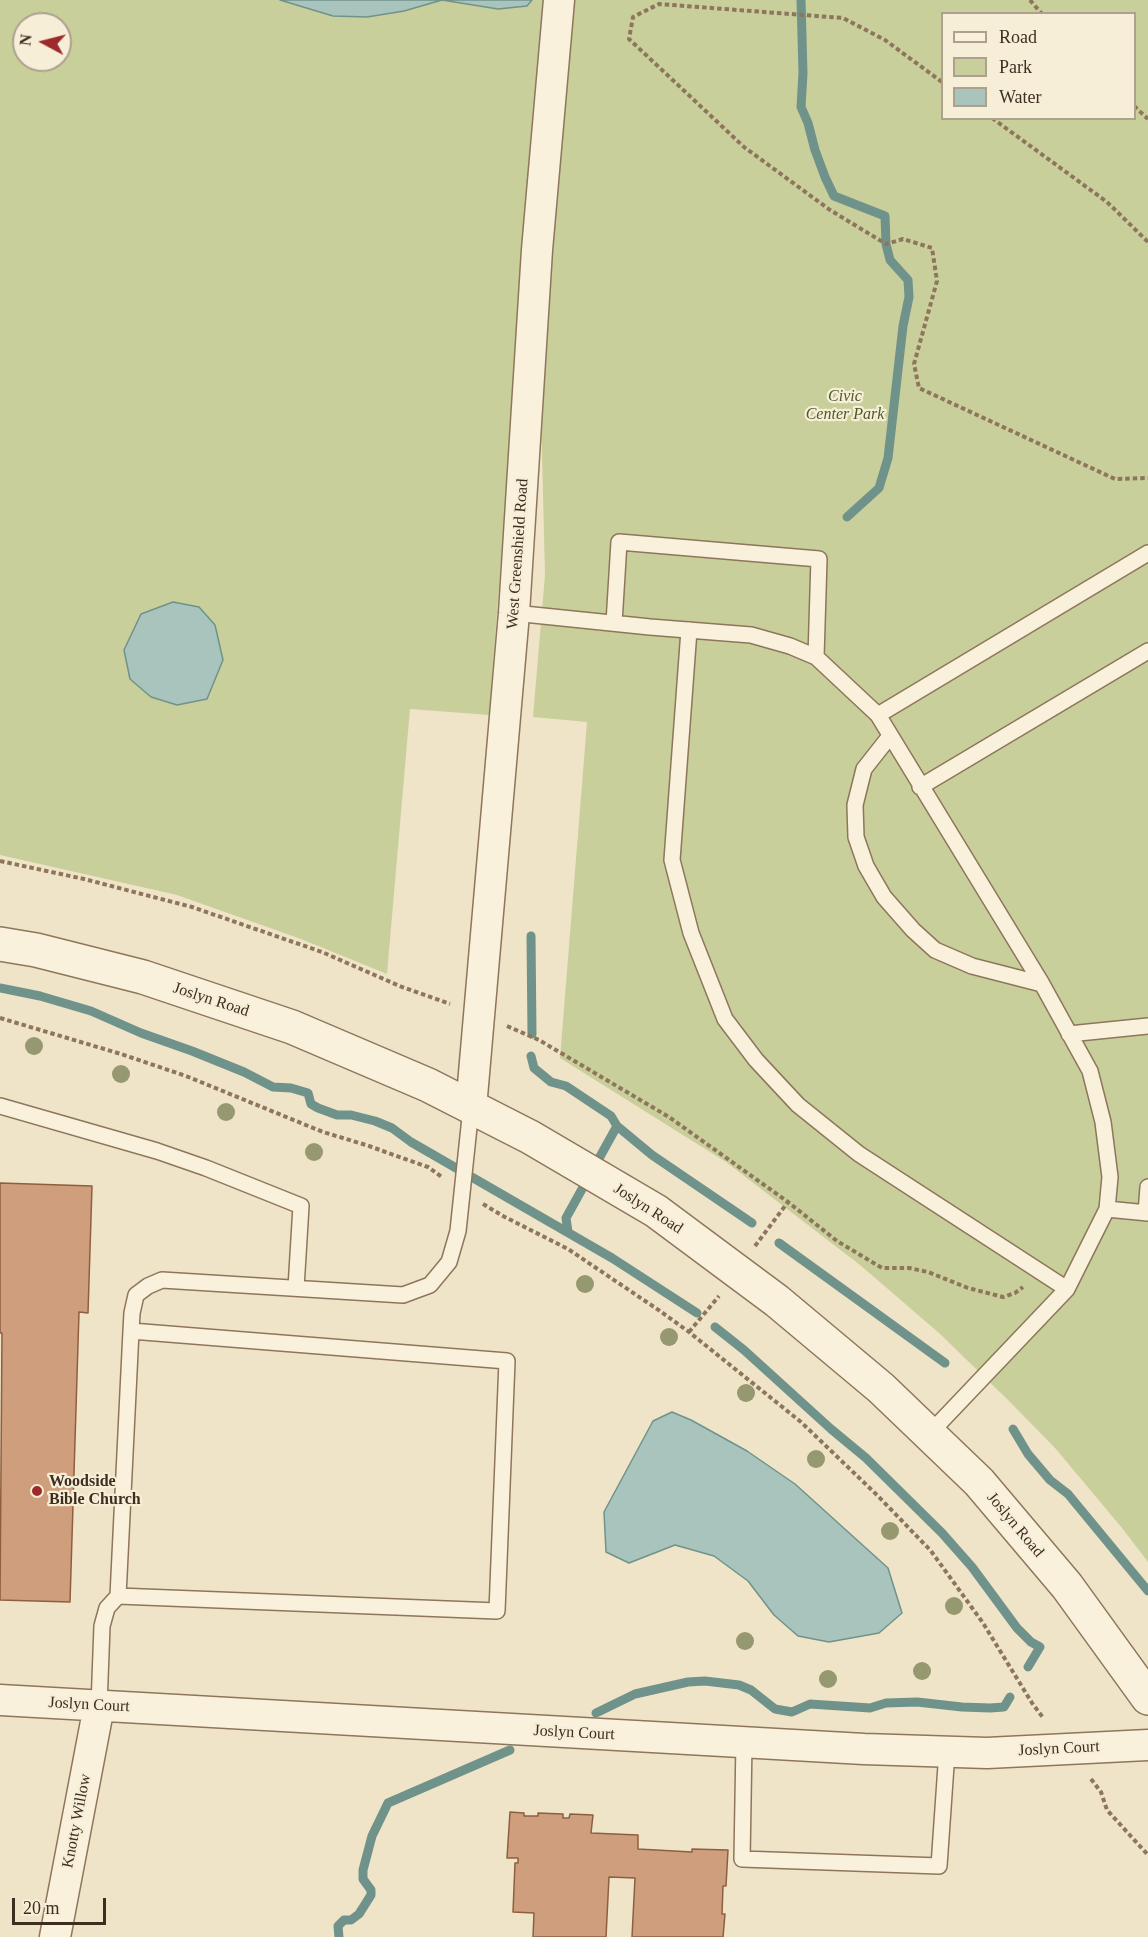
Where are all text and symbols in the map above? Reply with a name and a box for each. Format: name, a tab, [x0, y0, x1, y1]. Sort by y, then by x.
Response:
north arrow	[12, 12, 72, 72]
legend	[941, 12, 1136, 120]
text: Road	[999, 27, 1037, 47]
text: N	[16, 33, 35, 47]
text: Park	[999, 57, 1032, 77]
text: Water	[999, 87, 1042, 107]
park label: Civic Center Park	[806, 387, 884, 425]
street label: West Greenshield Road	[503, 478, 533, 630]
street label: Joslyn Road	[171, 979, 251, 1021]
street label: Joslyn Road	[610, 1180, 686, 1238]
place label: Woodside Bible Church	[49, 1472, 141, 1510]
marker: Woodside Bible Church	[30, 1484, 44, 1498]
street label: Joslyn Road	[982, 1489, 1048, 1561]
street label: Joslyn Court	[48, 1693, 130, 1717]
street label: Joslyn Court	[533, 1721, 615, 1745]
street label: Joslyn Court	[1018, 1737, 1100, 1761]
street label: Knotty Willow	[58, 1772, 96, 1870]
scale bar	[15, 1886, 110, 1924]
text: 20 m	[23, 1898, 60, 1918]

